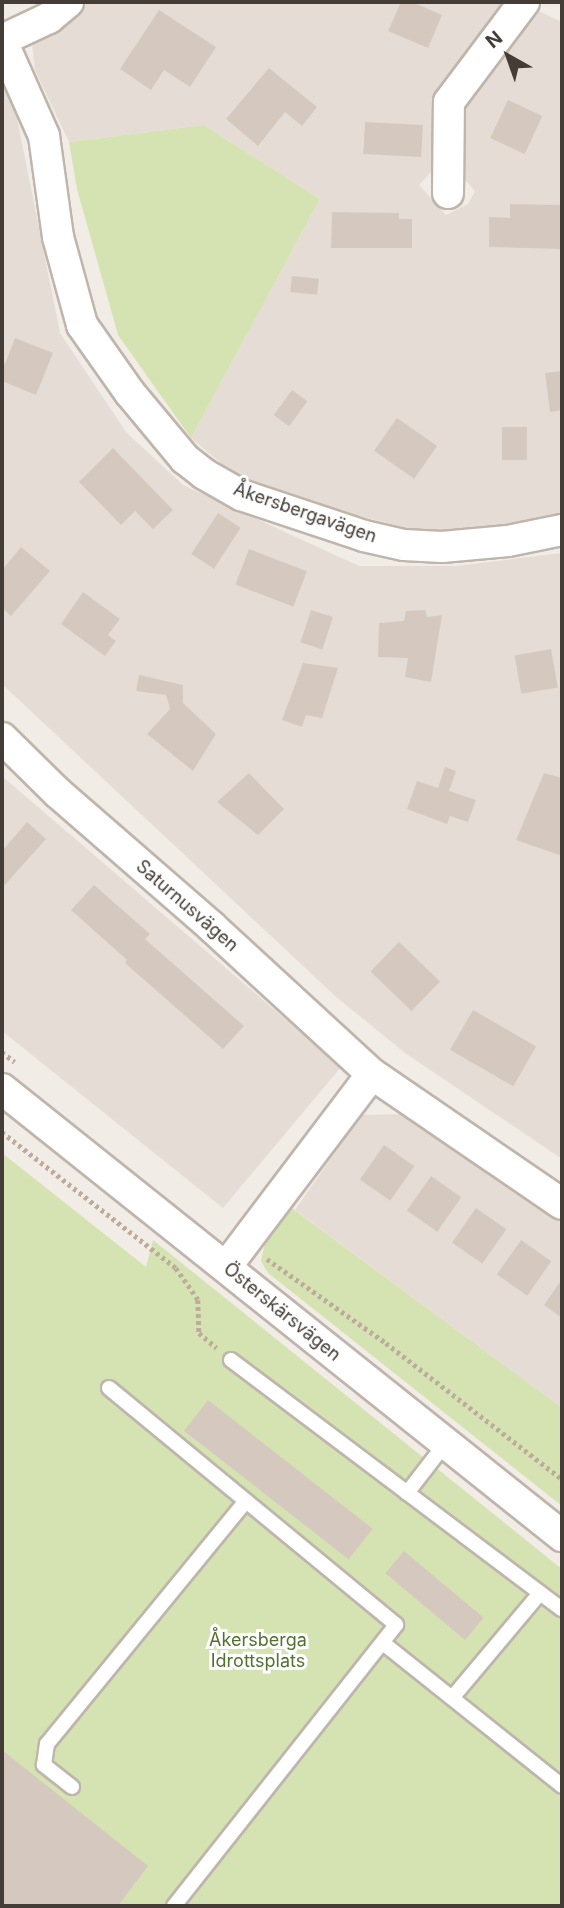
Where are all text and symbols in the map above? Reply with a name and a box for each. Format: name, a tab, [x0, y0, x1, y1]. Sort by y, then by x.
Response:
north arrow	[473, 21, 543, 91]
text: N	[481, 26, 507, 53]
street label: Åkersbergavägen	[231, 478, 379, 548]
street label: Saturnusvägen	[131, 856, 243, 956]
street label: Österskärsvägen	[219, 1258, 345, 1366]
park label: Åkersberga Idrottsplats	[209, 1630, 307, 1672]

